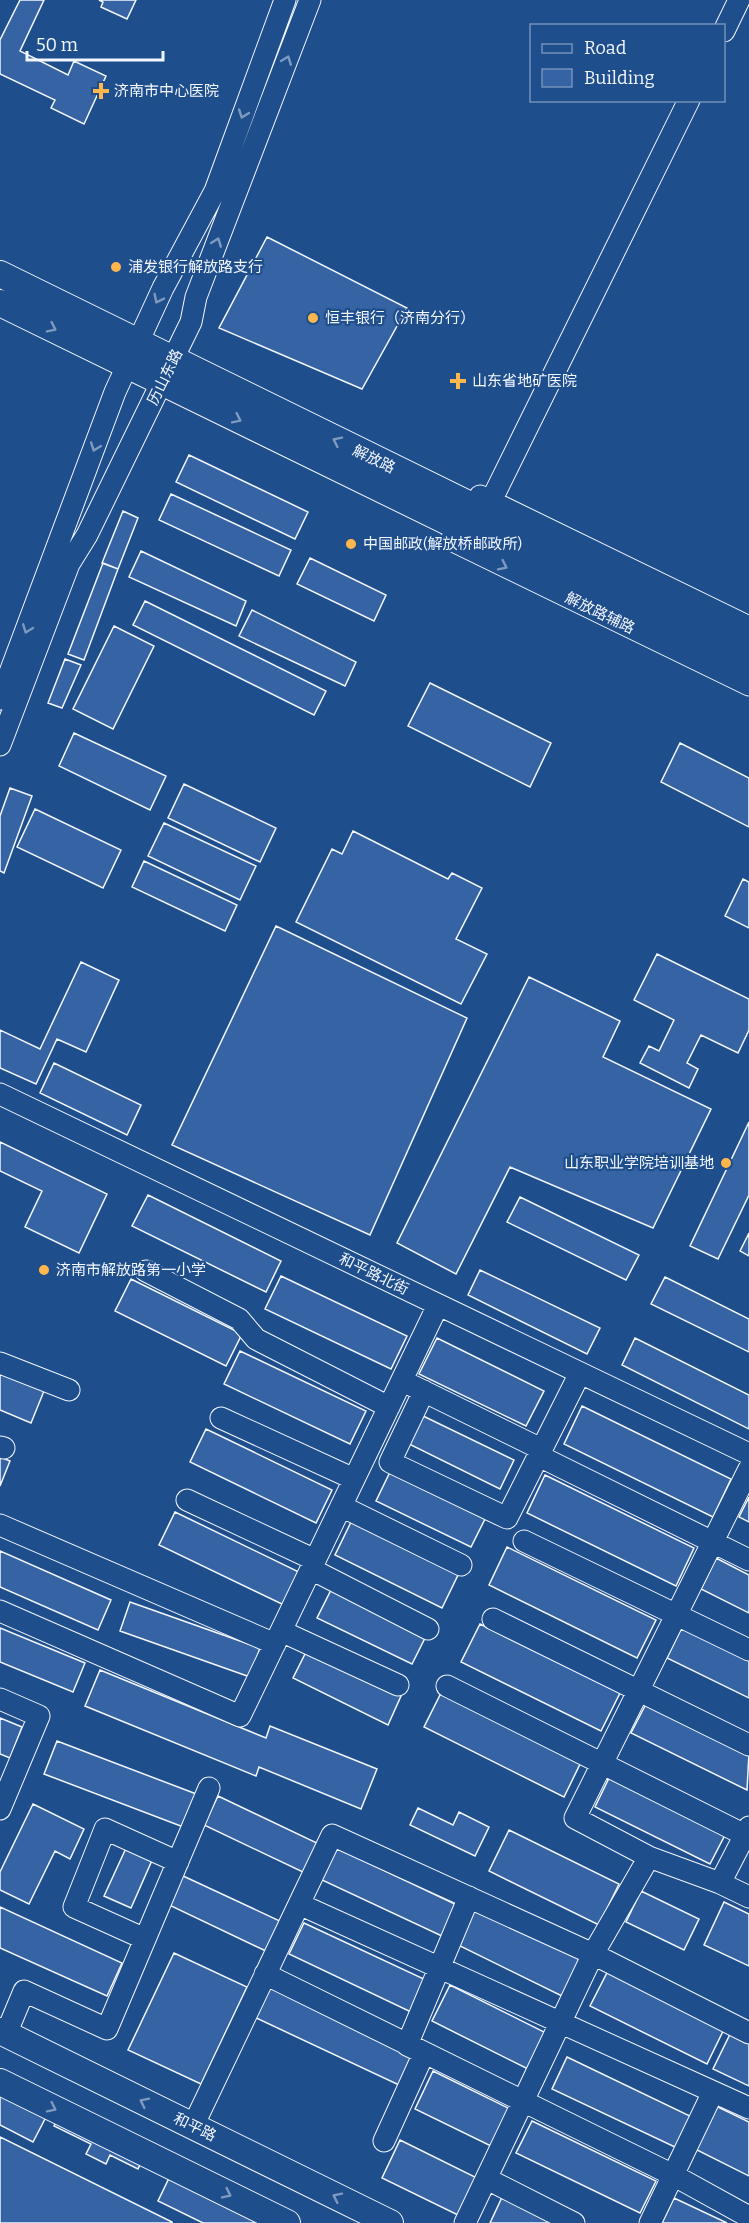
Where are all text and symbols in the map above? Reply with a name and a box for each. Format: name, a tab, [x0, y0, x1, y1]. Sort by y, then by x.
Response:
scale bar	[27, 24, 164, 62]
legend	[530, 24, 725, 102]
text: 50 m	[36, 34, 78, 56]
text: Road	[584, 37, 627, 59]
one-way arrow	[280, 55, 292, 66]
text: Building	[584, 67, 655, 89]
marker: 济南市中心医院	[92, 82, 110, 100]
place label: 济南市中心医院	[114, 82, 219, 100]
one-way arrow	[238, 108, 251, 119]
one-way arrow	[210, 237, 222, 248]
place label: 浦发银行解放路支行	[128, 258, 263, 276]
marker: 浦发银行解放路支行	[109, 260, 123, 274]
one-way arrow	[154, 292, 165, 303]
place label: 恒丰银行（济南分行）	[325, 309, 475, 327]
marker: 恒丰银行（济南分行）	[306, 311, 320, 325]
one-way arrow	[46, 321, 57, 333]
street label: 历山东路	[144, 346, 186, 408]
marker: 山东省地矿医院	[449, 372, 467, 390]
place label: 山东省地矿医院	[472, 372, 577, 390]
one-way arrow	[231, 411, 242, 423]
one-way arrow	[333, 436, 344, 448]
one-way arrow	[90, 441, 103, 451]
street label: 解放路	[350, 441, 398, 477]
place label: 中国邮政(解放桥邮政所)	[363, 535, 522, 553]
marker: 中国邮政(解放桥邮政所)	[344, 537, 358, 551]
one-way arrow	[497, 558, 508, 570]
street label: 解放路辅路	[562, 588, 638, 638]
one-way arrow	[22, 623, 34, 634]
place label: 山东职业学院培训基地	[564, 1154, 714, 1172]
marker: 山东职业学院培训基地	[719, 1156, 733, 1170]
street label: 和平路北街	[336, 1249, 412, 1299]
place label: 济南市解放路第一小学	[56, 1261, 206, 1279]
marker: 济南市解放路第一小学	[37, 1263, 51, 1277]
one-way arrow	[139, 2098, 150, 2109]
one-way arrow	[46, 2100, 57, 2112]
street label: 和平路	[171, 2109, 219, 2145]
one-way arrow	[221, 2186, 232, 2198]
one-way arrow	[333, 2193, 344, 2204]

